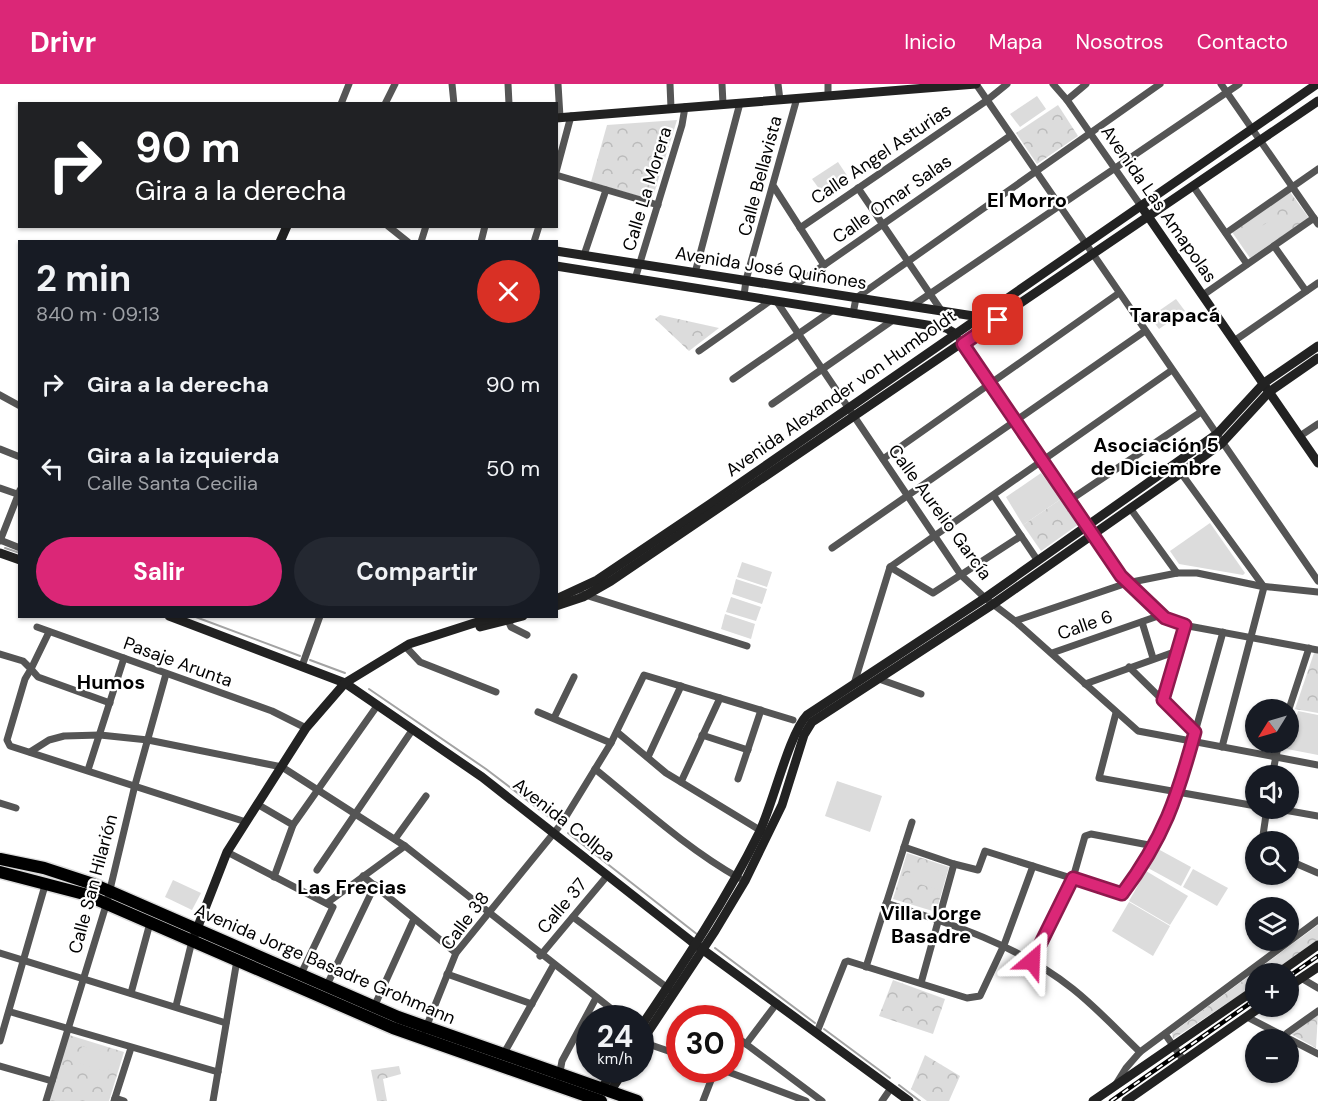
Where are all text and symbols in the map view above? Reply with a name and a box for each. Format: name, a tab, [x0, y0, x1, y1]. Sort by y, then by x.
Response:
text: Drivr	[30, 24, 96, 61]
text: Inicio	[904, 28, 956, 56]
text: Mapa	[989, 28, 1043, 56]
text: Nosotros	[1076, 28, 1164, 56]
text: Contacto	[1197, 28, 1288, 56]
street label: Calle Angel Asturias	[806, 98, 956, 210]
street label: Calle Bellavista	[732, 113, 788, 239]
text: 90 m	[135, 120, 241, 175]
street label: Avenida Las Amapolas	[1096, 121, 1222, 287]
street label: Calle La Morera	[617, 124, 677, 254]
icon: right	[36, 126, 114, 204]
street label: Calle Omar Salas	[828, 149, 956, 249]
text: Gira a la derecha	[135, 173, 346, 208]
district label: El Morro	[987, 187, 1067, 213]
street label: Avenida José Quiñones	[673, 241, 869, 295]
text: 2 min	[36, 255, 131, 302]
button: close	[477, 260, 540, 323]
pin	[972, 294, 1023, 345]
text: 840 m · 09:13	[36, 301, 160, 327]
district label: Tarapacá	[1130, 302, 1220, 328]
icon: arrive	[981, 303, 1014, 336]
street label: Avenida Alexander von Humboldt	[721, 304, 961, 482]
icon: right	[36, 368, 69, 401]
text: Gira a la derecha	[87, 370, 269, 399]
text: 90 m	[486, 370, 540, 399]
district label: Asociación 5 de Diciembre	[1090, 432, 1222, 481]
street label: Calle Aurelio García	[883, 439, 997, 585]
text: Gira a la izquierda	[87, 441, 279, 470]
icon: left	[36, 452, 69, 485]
text: 50 m	[486, 454, 540, 483]
text: Calle Santa Cecilia	[87, 470, 258, 496]
button: Salir	[36, 537, 282, 606]
button: Compartir	[294, 537, 540, 606]
street label: Calle 6	[1054, 604, 1116, 646]
street label: Pasaje Arunta	[120, 631, 236, 693]
district label: Humos	[77, 669, 145, 695]
north arrow	[1245, 699, 1299, 753]
map controls	[1245, 699, 1299, 1083]
button: sound	[1245, 765, 1299, 819]
street label: Avenida Collpa	[508, 773, 620, 867]
street label: Calle San Hilarión	[63, 812, 123, 956]
button: search	[1245, 831, 1299, 885]
street label: Calle 37	[532, 873, 592, 939]
district label: Las Frecias	[297, 874, 407, 900]
street label: Calle 38	[435, 887, 495, 955]
button: layers	[1245, 897, 1299, 951]
street label: Avenida Jorge Basadre Grohmann	[191, 898, 459, 1030]
district label: Villa Jorge Basadre	[880, 900, 982, 949]
position arrow	[1000, 929, 1064, 993]
button: +	[1245, 963, 1299, 1017]
speed limit sign: 30	[666, 1005, 744, 1083]
text: 24	[597, 1017, 633, 1056]
button: −	[1245, 1029, 1299, 1083]
text: km/h	[597, 1049, 633, 1069]

